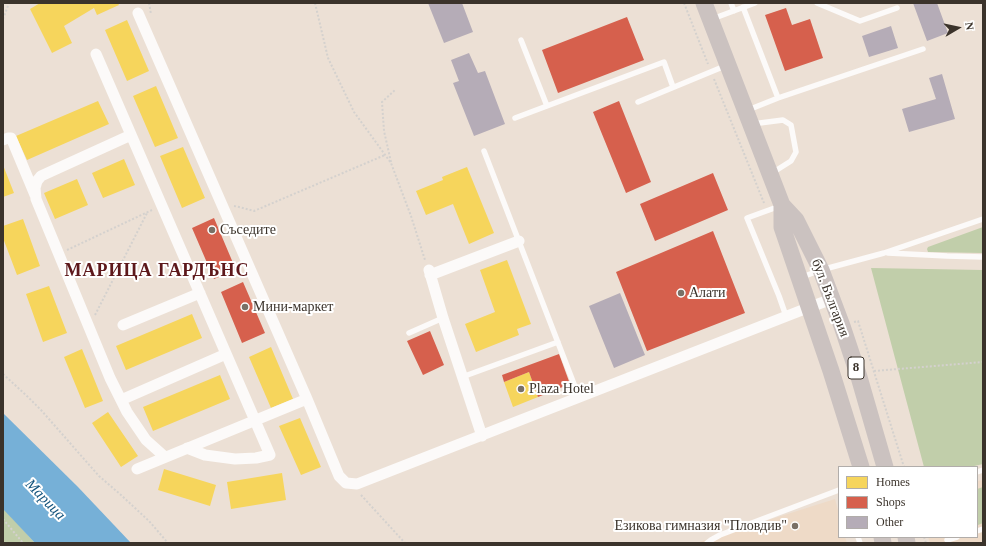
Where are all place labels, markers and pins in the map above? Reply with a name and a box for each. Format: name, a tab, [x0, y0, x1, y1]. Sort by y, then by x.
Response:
place label: Съседите	[220, 222, 276, 238]
marker: Съседите	[207, 225, 217, 235]
place label: Алати	[689, 285, 726, 301]
marker: Алати	[676, 288, 686, 298]
place label: Мини-маркет	[253, 299, 333, 315]
marker: Мини-маркет	[240, 302, 250, 312]
place label: Plaza Hotel	[529, 381, 594, 397]
marker: Plaza Hotel	[516, 384, 526, 394]
place label: Езикова гимназия "Пловдив"	[614, 518, 787, 534]
marker: Езикова гимназия "Пловдив"	[790, 521, 800, 531]

